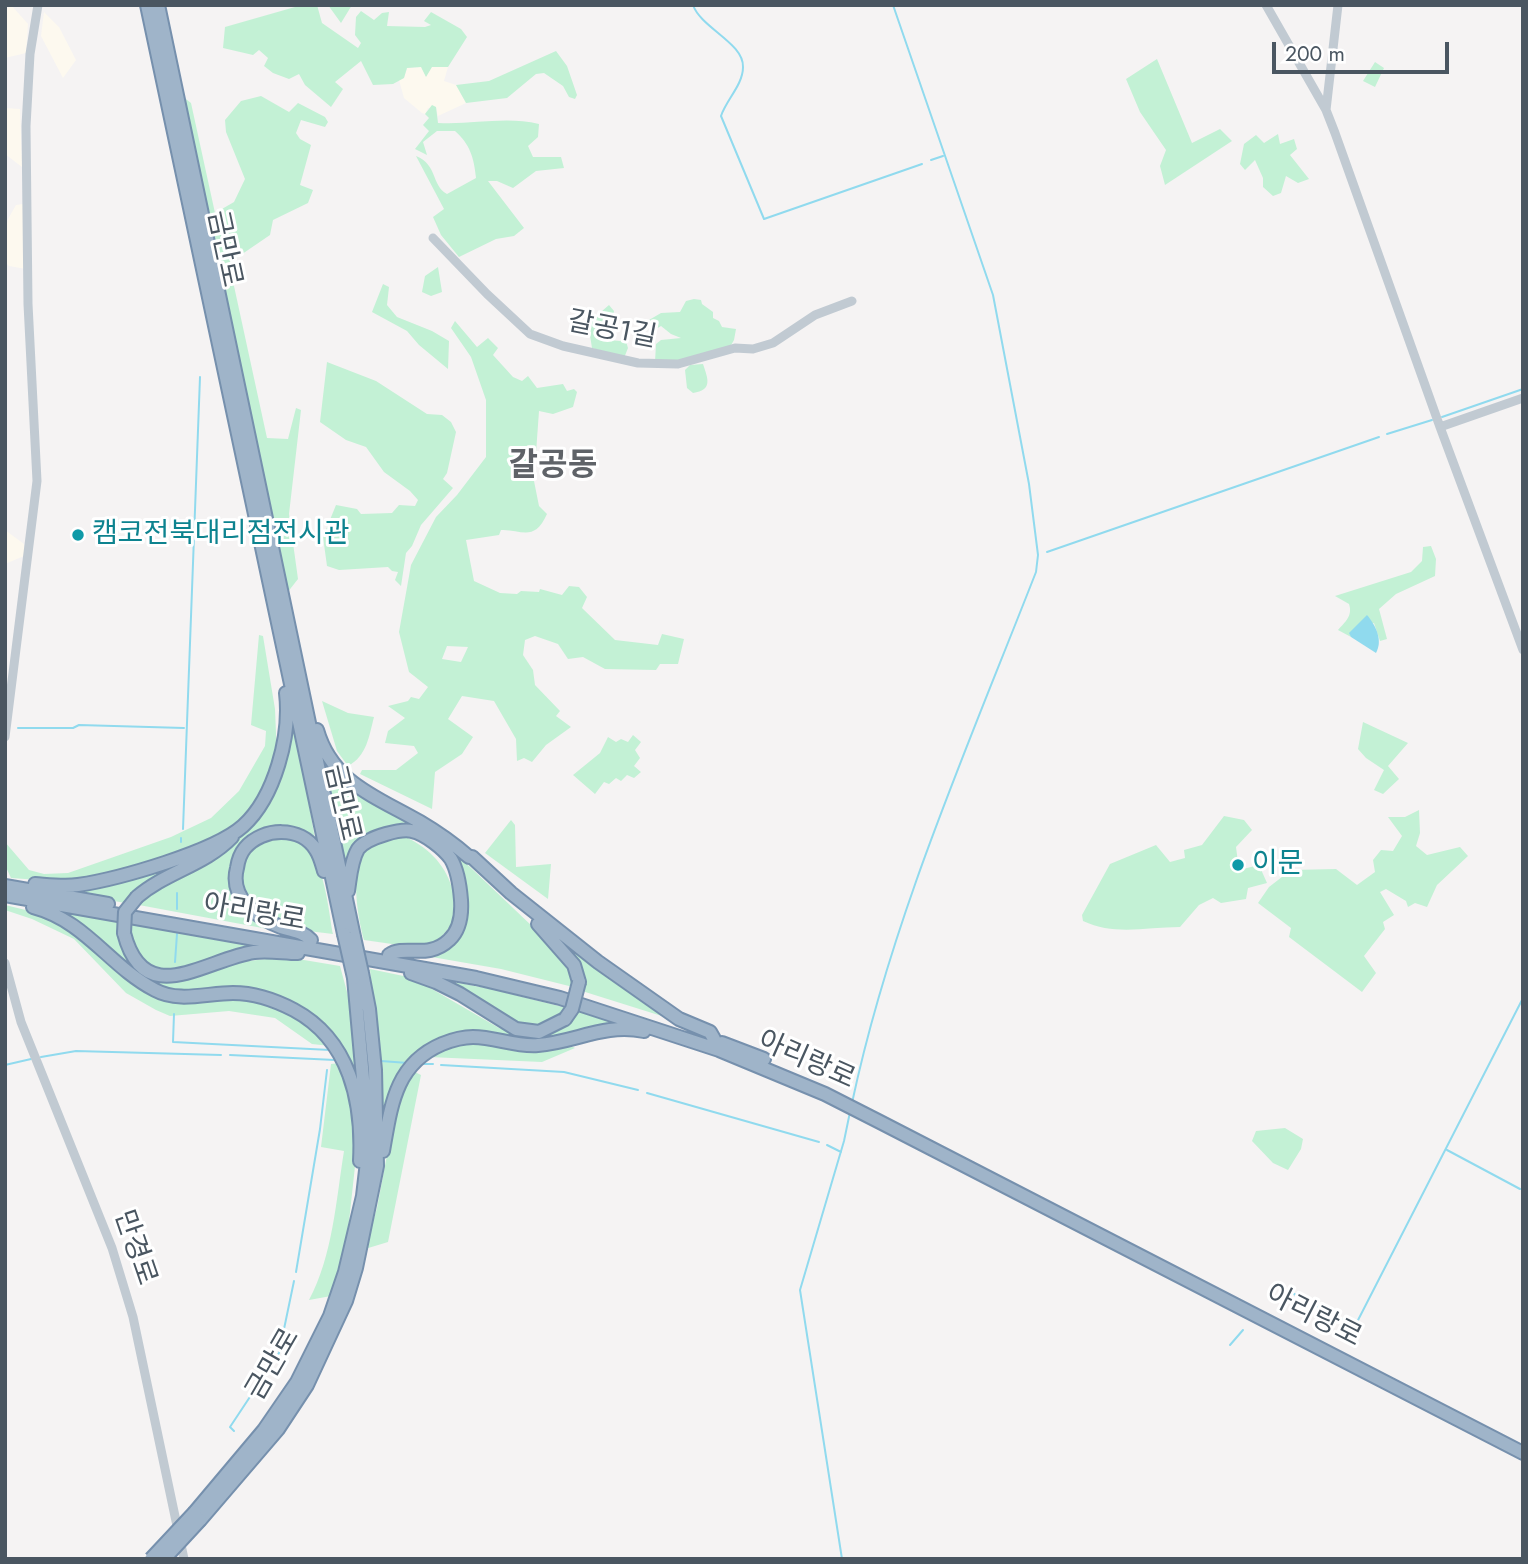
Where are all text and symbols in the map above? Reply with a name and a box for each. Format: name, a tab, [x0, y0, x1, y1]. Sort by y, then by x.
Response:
scale bar	[1276, 28, 1453, 72]
text: 200 m	[1285, 39, 1345, 69]
street label: 금만로	[199, 208, 247, 290]
street label: 갈공1길	[565, 306, 659, 356]
district label: 갈공동	[509, 448, 597, 486]
place label: 캠코전북대리점전시관	[92, 518, 350, 552]
marker: 캠코전북대리점전시관	[70, 527, 86, 543]
street label: 금만로	[316, 762, 366, 844]
place label: 이문	[1252, 848, 1304, 882]
marker: 이문	[1230, 857, 1246, 873]
street label: 아리랑로	[200, 889, 308, 939]
street label: 아리랑로	[752, 1025, 860, 1097]
street label: 만경로	[106, 1206, 162, 1290]
street label: 아리랑로	[1259, 1279, 1367, 1355]
street label: 금만로	[240, 1323, 308, 1407]

